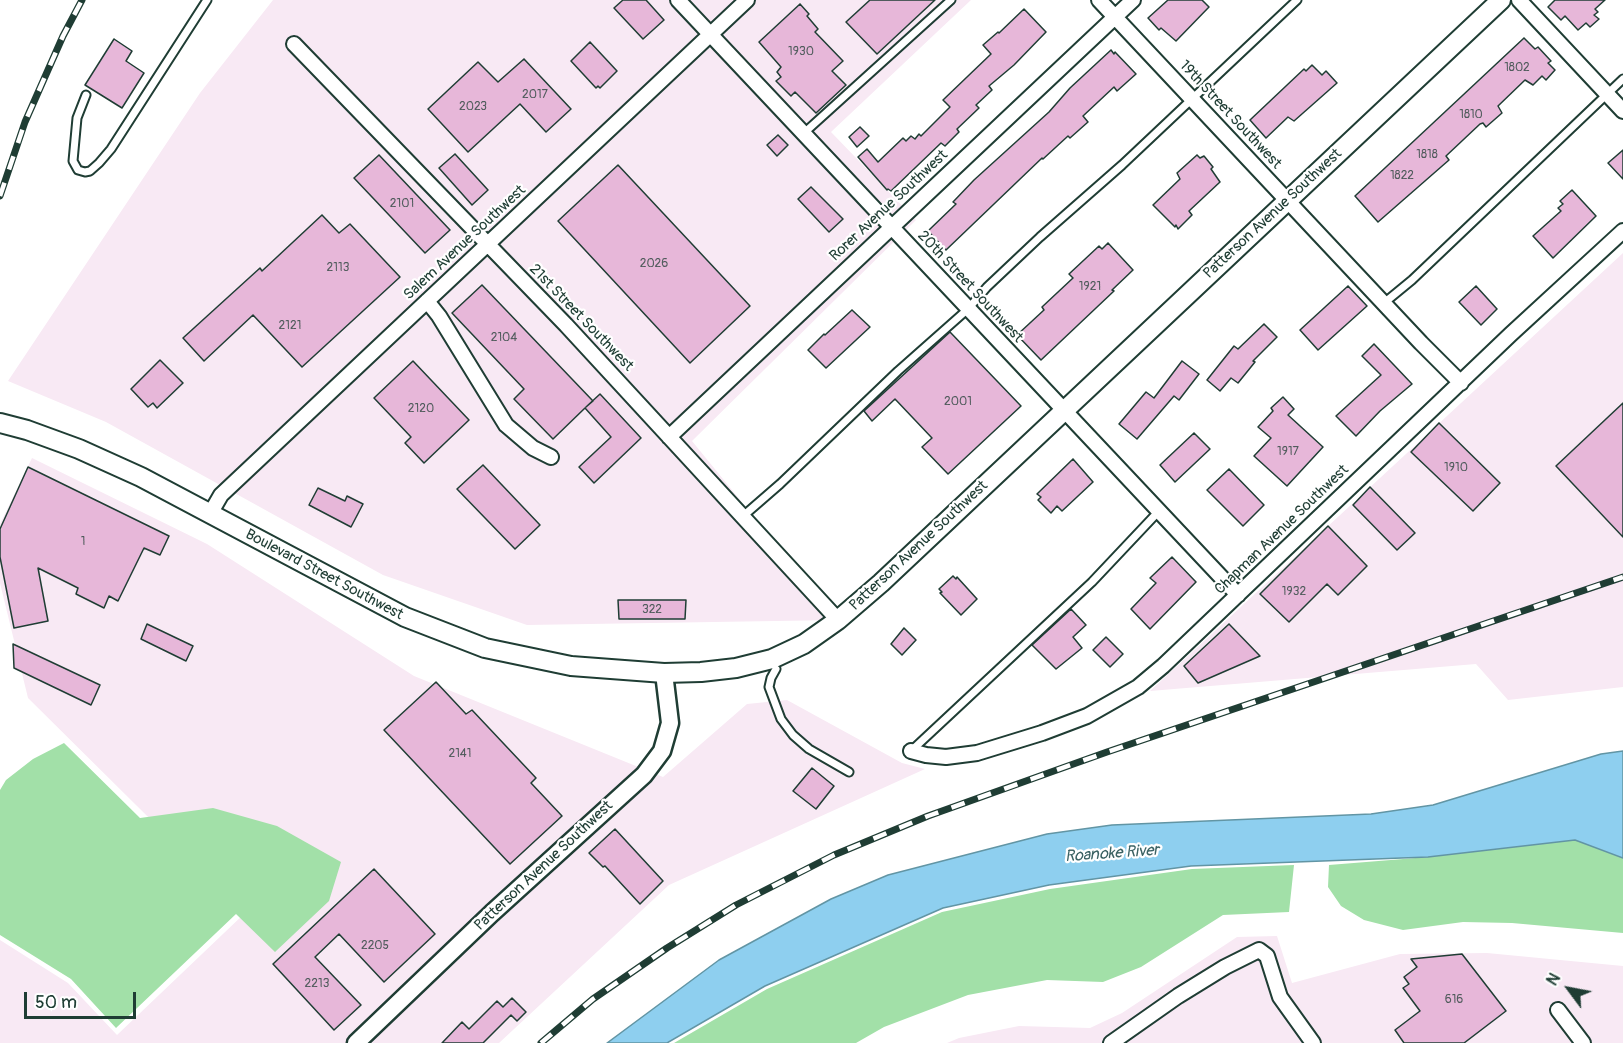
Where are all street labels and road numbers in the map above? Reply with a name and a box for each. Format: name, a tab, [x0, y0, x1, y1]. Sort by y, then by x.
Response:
street label: 19th Street Southwest	[1175, 57, 1285, 173]
street label: Patterson Avenue Southwest	[1200, 145, 1346, 283]
street label: Rorer Avenue Southwest	[826, 147, 952, 265]
street label: Salem Avenue Southwest	[400, 182, 530, 304]
street label: 20th Street Southwest	[913, 227, 1027, 347]
street label: 21st Street Southwest	[525, 261, 637, 375]
street label: Chapman Avenue Southwest	[1211, 461, 1353, 599]
street label: Patterson Avenue Southwest	[846, 477, 992, 615]
street label: Boulevard Street Southwest	[242, 526, 406, 624]
street label: Patterson Avenue Southwest	[471, 797, 617, 935]

